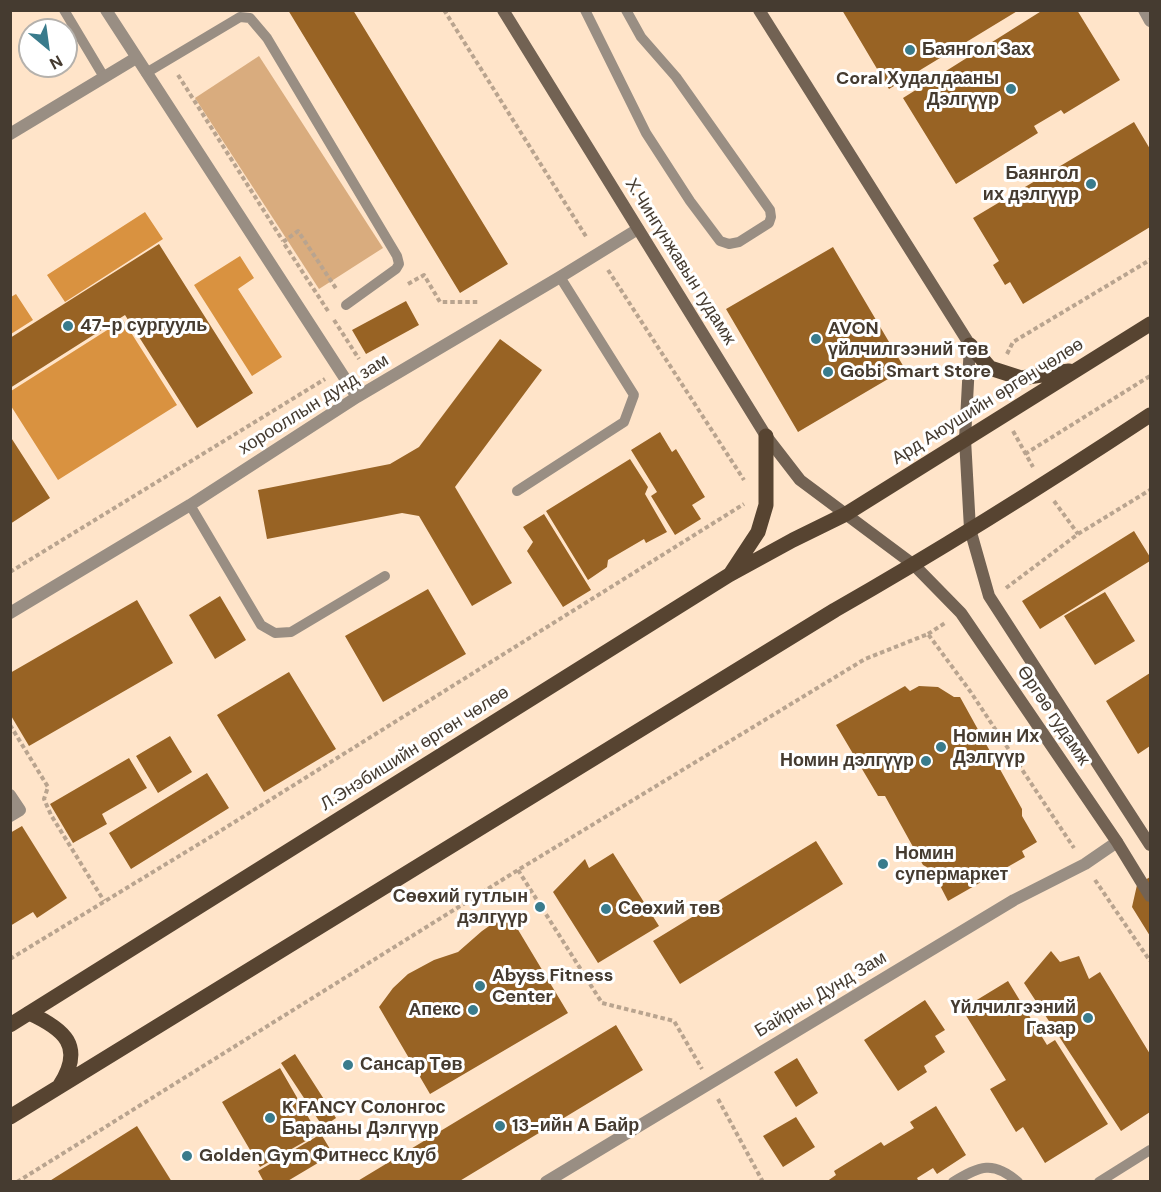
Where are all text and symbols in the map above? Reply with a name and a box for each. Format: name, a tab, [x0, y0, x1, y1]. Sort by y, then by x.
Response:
north arrow	[18, 18, 78, 78]
place label: Баянгол Зах	[922, 39, 1035, 61]
marker: Баянгол Зах	[903, 43, 917, 57]
text: N	[46, 50, 66, 74]
place label: Coral Худалдааны Дэлгүүр	[834, 68, 999, 110]
marker: Coral Худалдааны Дэлгүүр	[1004, 82, 1018, 96]
place label: Баянгол их дэлгүүр	[980, 163, 1079, 206]
street label: Х.Чингүнжавын гудамж	[617, 169, 743, 355]
marker: Баянгол их дэлгүүр	[1084, 177, 1098, 191]
place label: 47-р сургууль	[80, 315, 209, 337]
place label: AVON үйлчилгээний төв	[828, 318, 993, 360]
marker: 47-р сургууль	[61, 319, 75, 333]
street label: Ард Аюушийн өргөн чөлөө	[883, 331, 1093, 473]
marker: AVON үйлчилгээний төв	[809, 332, 823, 346]
street label: хорооллын дунд зам	[231, 348, 397, 462]
place label: Gobi Smart Store	[840, 361, 991, 383]
marker: Gobi Smart Store	[821, 365, 835, 379]
street label: Өргөө гудамж	[1010, 659, 1096, 773]
street label: Л.Энэбишийн өргөн чөлөө	[311, 679, 519, 819]
place label: Номин Их Дэлгүүр	[953, 726, 1043, 768]
marker: Номин Их Дэлгүүр	[934, 740, 948, 754]
place label: Номин дэлгүүр	[775, 750, 914, 772]
marker: Номин дэлгүүр	[919, 754, 933, 768]
place label: Номин супермаркет	[895, 843, 1014, 886]
marker: Номин супермаркет	[876, 857, 890, 871]
place label: Сөөхий гутлын дэлгүүр	[391, 886, 528, 928]
place label: Сөөхий төв	[618, 898, 721, 920]
marker: Сөөхий гутлын дэлгүүр	[533, 900, 547, 914]
marker: Сөөхий төв	[599, 902, 613, 916]
street label: Байрны Дунд Зам	[748, 945, 894, 1045]
place label: Abyss Fitness Center	[492, 965, 613, 1008]
marker: Abyss Fitness Center	[473, 979, 487, 993]
place label: Үйлчилгээний Газар	[946, 997, 1076, 1040]
place label: Aпекс	[406, 999, 461, 1021]
marker: Aпекс	[466, 1003, 480, 1017]
marker: Үйлчилгээний Газар	[1081, 1011, 1095, 1025]
place label: Сансар Төв	[360, 1054, 463, 1076]
marker: Сансар Төв	[341, 1058, 355, 1072]
place label: K FANCY Солонгос Барааны Дэлгүүр	[282, 1097, 447, 1140]
marker: K FANCY Солонгос Барааны Дэлгүүр	[263, 1111, 277, 1125]
place label: 13-ийн А Байр	[512, 1115, 641, 1137]
marker: 13-ийн А Байр	[493, 1119, 507, 1133]
place label: Golden Gym Фитнесс Клуб	[199, 1145, 441, 1167]
marker: Golden Gym Фитнесс Клуб	[180, 1149, 194, 1163]

